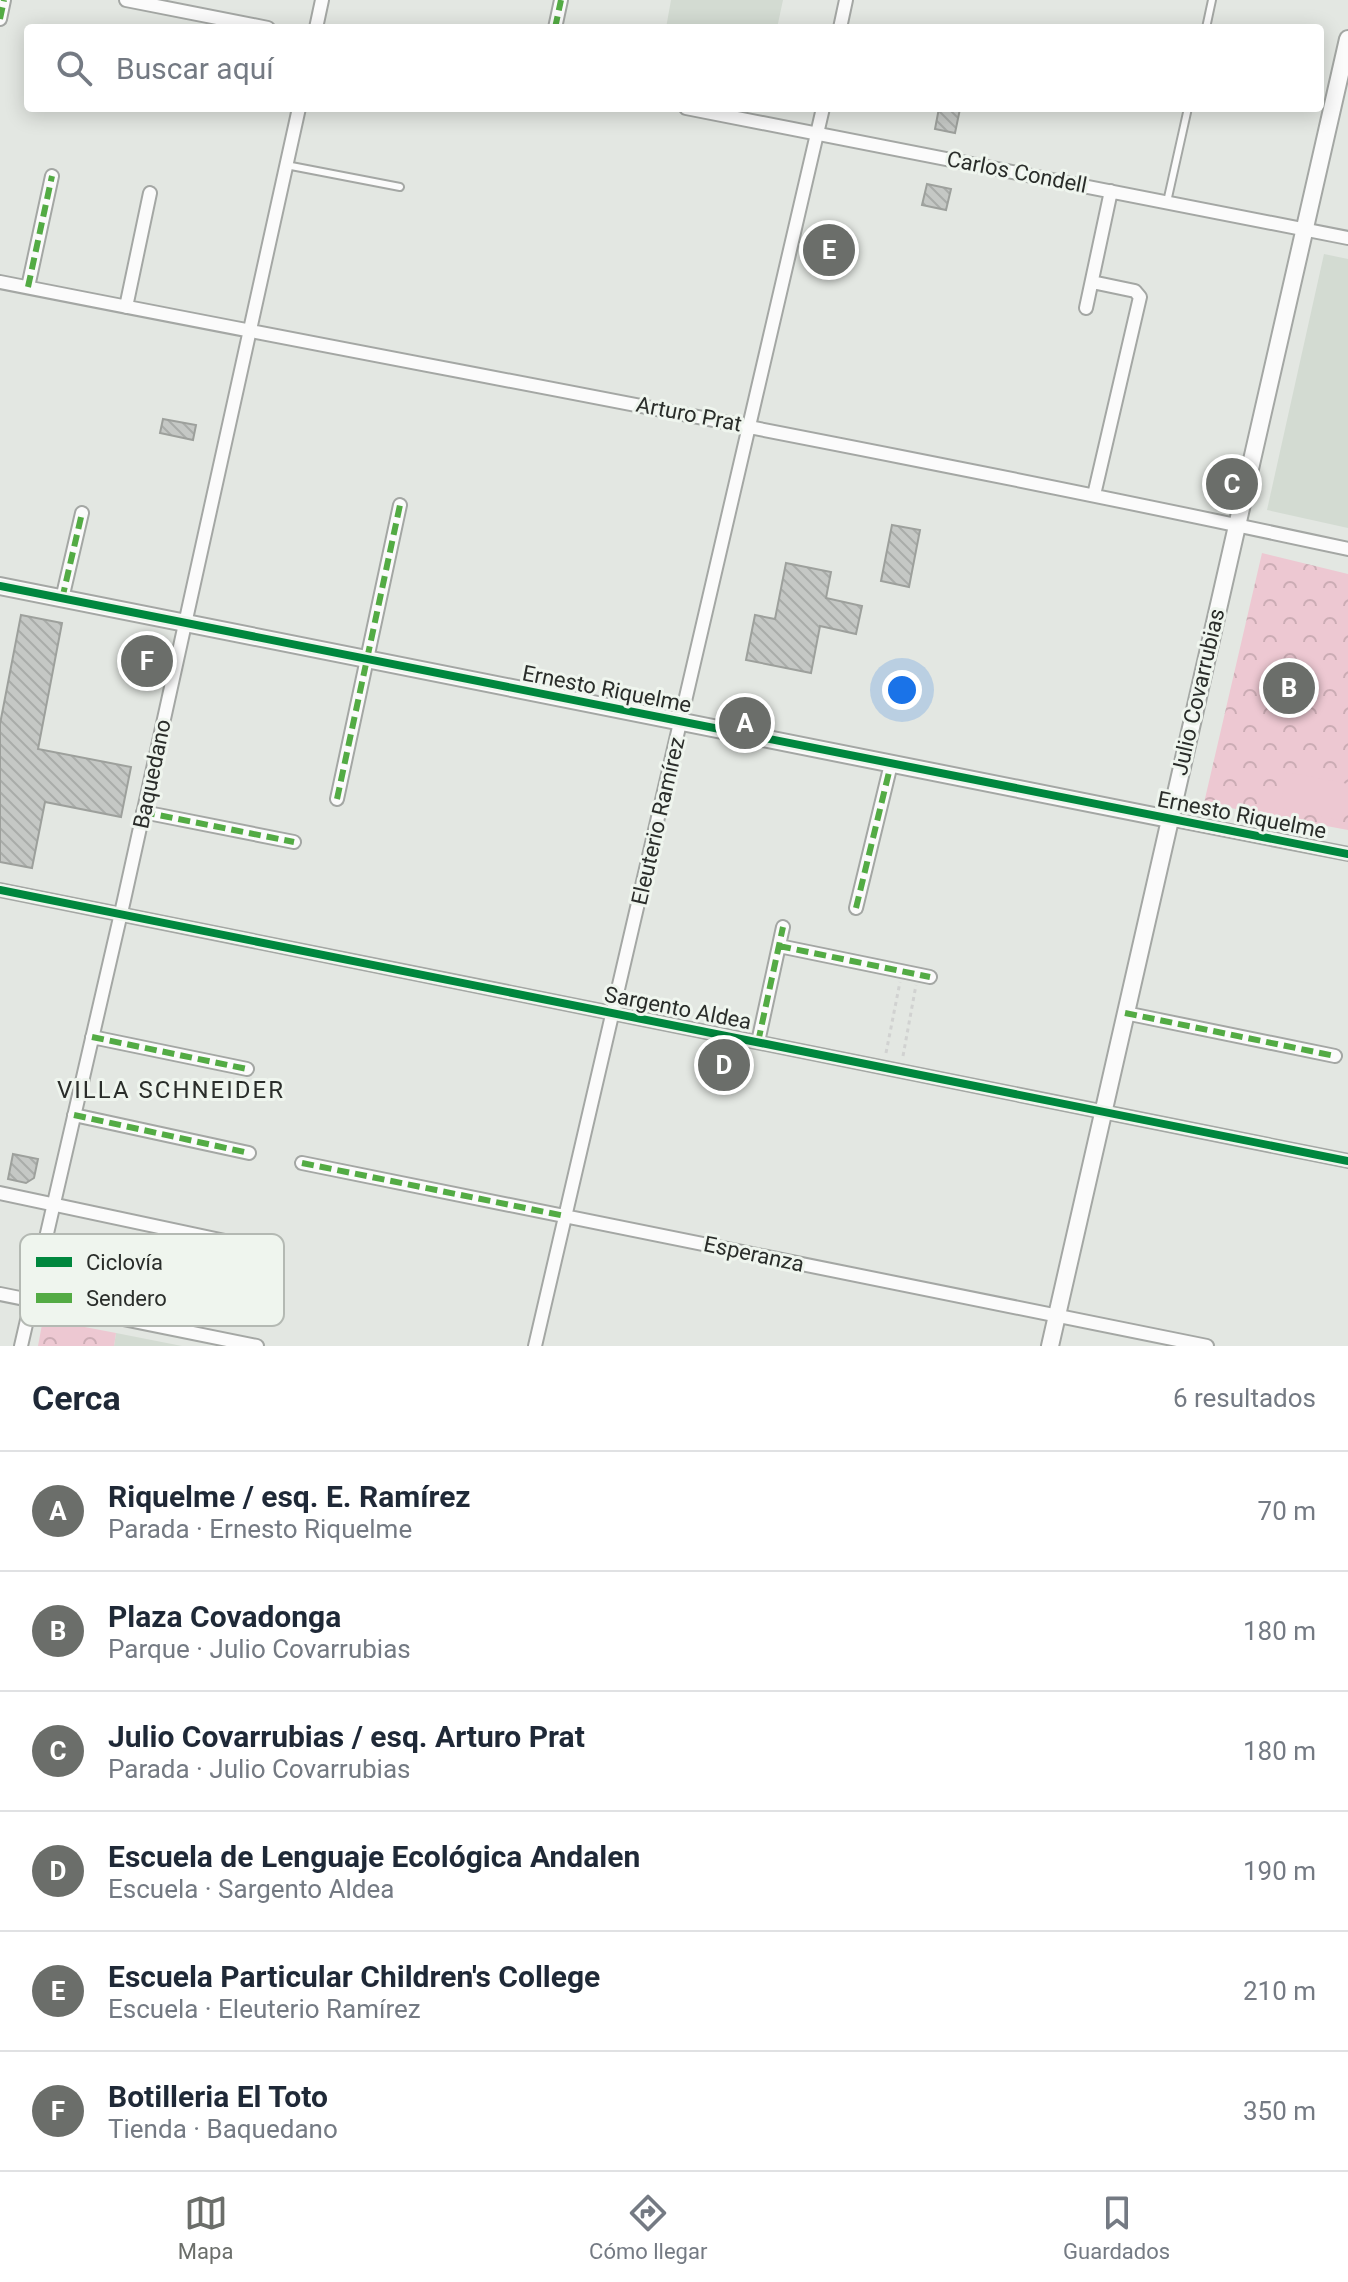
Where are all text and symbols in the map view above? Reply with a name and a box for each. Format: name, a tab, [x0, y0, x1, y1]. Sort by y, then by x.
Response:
search box	[24, 24, 1324, 112]
icon: search	[52, 46, 96, 90]
text: Buscar aquí	[116, 51, 274, 86]
street label: Carlos Condell	[945, 146, 1089, 198]
pin: E	[803, 220, 855, 280]
street label: Arturo Prat	[634, 392, 744, 436]
pin: C	[1206, 454, 1258, 514]
street label: Julio Covarrubias	[1167, 606, 1229, 778]
pin: F	[121, 631, 173, 691]
pin: B	[1263, 658, 1315, 718]
street label: Ernesto Riquelme	[520, 660, 694, 718]
your location	[882, 670, 922, 710]
pin: A	[719, 693, 771, 753]
street label: Baquedano	[128, 717, 176, 831]
street label: Eleuterio Ramírez	[627, 735, 689, 907]
street label: Ernesto Riquelme	[1155, 786, 1329, 844]
street label: Sargento Aldea	[602, 981, 754, 1035]
pin: D	[698, 1035, 750, 1095]
district label: VILLA SCHNEIDER	[57, 1076, 285, 1104]
street label: Esperanza	[702, 1231, 806, 1277]
legend	[20, 1234, 284, 1326]
text: Ciclovía	[86, 1250, 163, 1275]
text: Sendero	[86, 1286, 167, 1311]
text: Cerca	[32, 1378, 121, 1418]
text: 6 resultados	[1173, 1383, 1316, 1413]
text: Riquelme / esq. E. Ramírez	[108, 1479, 471, 1514]
text: A	[49, 1496, 67, 1526]
text: 70 m	[1258, 1496, 1316, 1526]
text: Parada · Ernesto Riquelme	[108, 1514, 412, 1544]
text: Plaza Covadonga	[108, 1599, 341, 1634]
text: B	[50, 1616, 66, 1646]
text: 180 m	[1243, 1616, 1316, 1646]
text: Parque · Julio Covarrubias	[108, 1634, 411, 1664]
text: Julio Covarrubias / esq. Arturo Prat	[108, 1719, 585, 1754]
text: C	[49, 1736, 67, 1766]
text: 180 m	[1243, 1736, 1316, 1766]
text: Parada · Julio Covarrubias	[108, 1754, 411, 1784]
text: Escuela de Lenguaje Ecológica Andalen	[108, 1839, 640, 1874]
text: D	[50, 1856, 66, 1886]
text: 190 m	[1243, 1856, 1316, 1886]
text: Escuela · Sargento Aldea	[108, 1874, 394, 1904]
text: Escuela Particular Children's College	[108, 1959, 600, 1994]
text: E	[51, 1976, 65, 2006]
text: 210 m	[1243, 1976, 1316, 2006]
text: Escuela · Eleuterio Ramírez	[108, 1994, 421, 2024]
text: Botilleria El Toto	[108, 2079, 328, 2114]
text: F	[51, 2096, 65, 2126]
text: 350 m	[1243, 2096, 1316, 2126]
text: Tienda · Baquedano	[108, 2114, 338, 2144]
tab: Mapa	[178, 2191, 233, 2264]
tab: Cómo llegar	[589, 2191, 707, 2264]
tab: Guardados	[1063, 2191, 1170, 2264]

